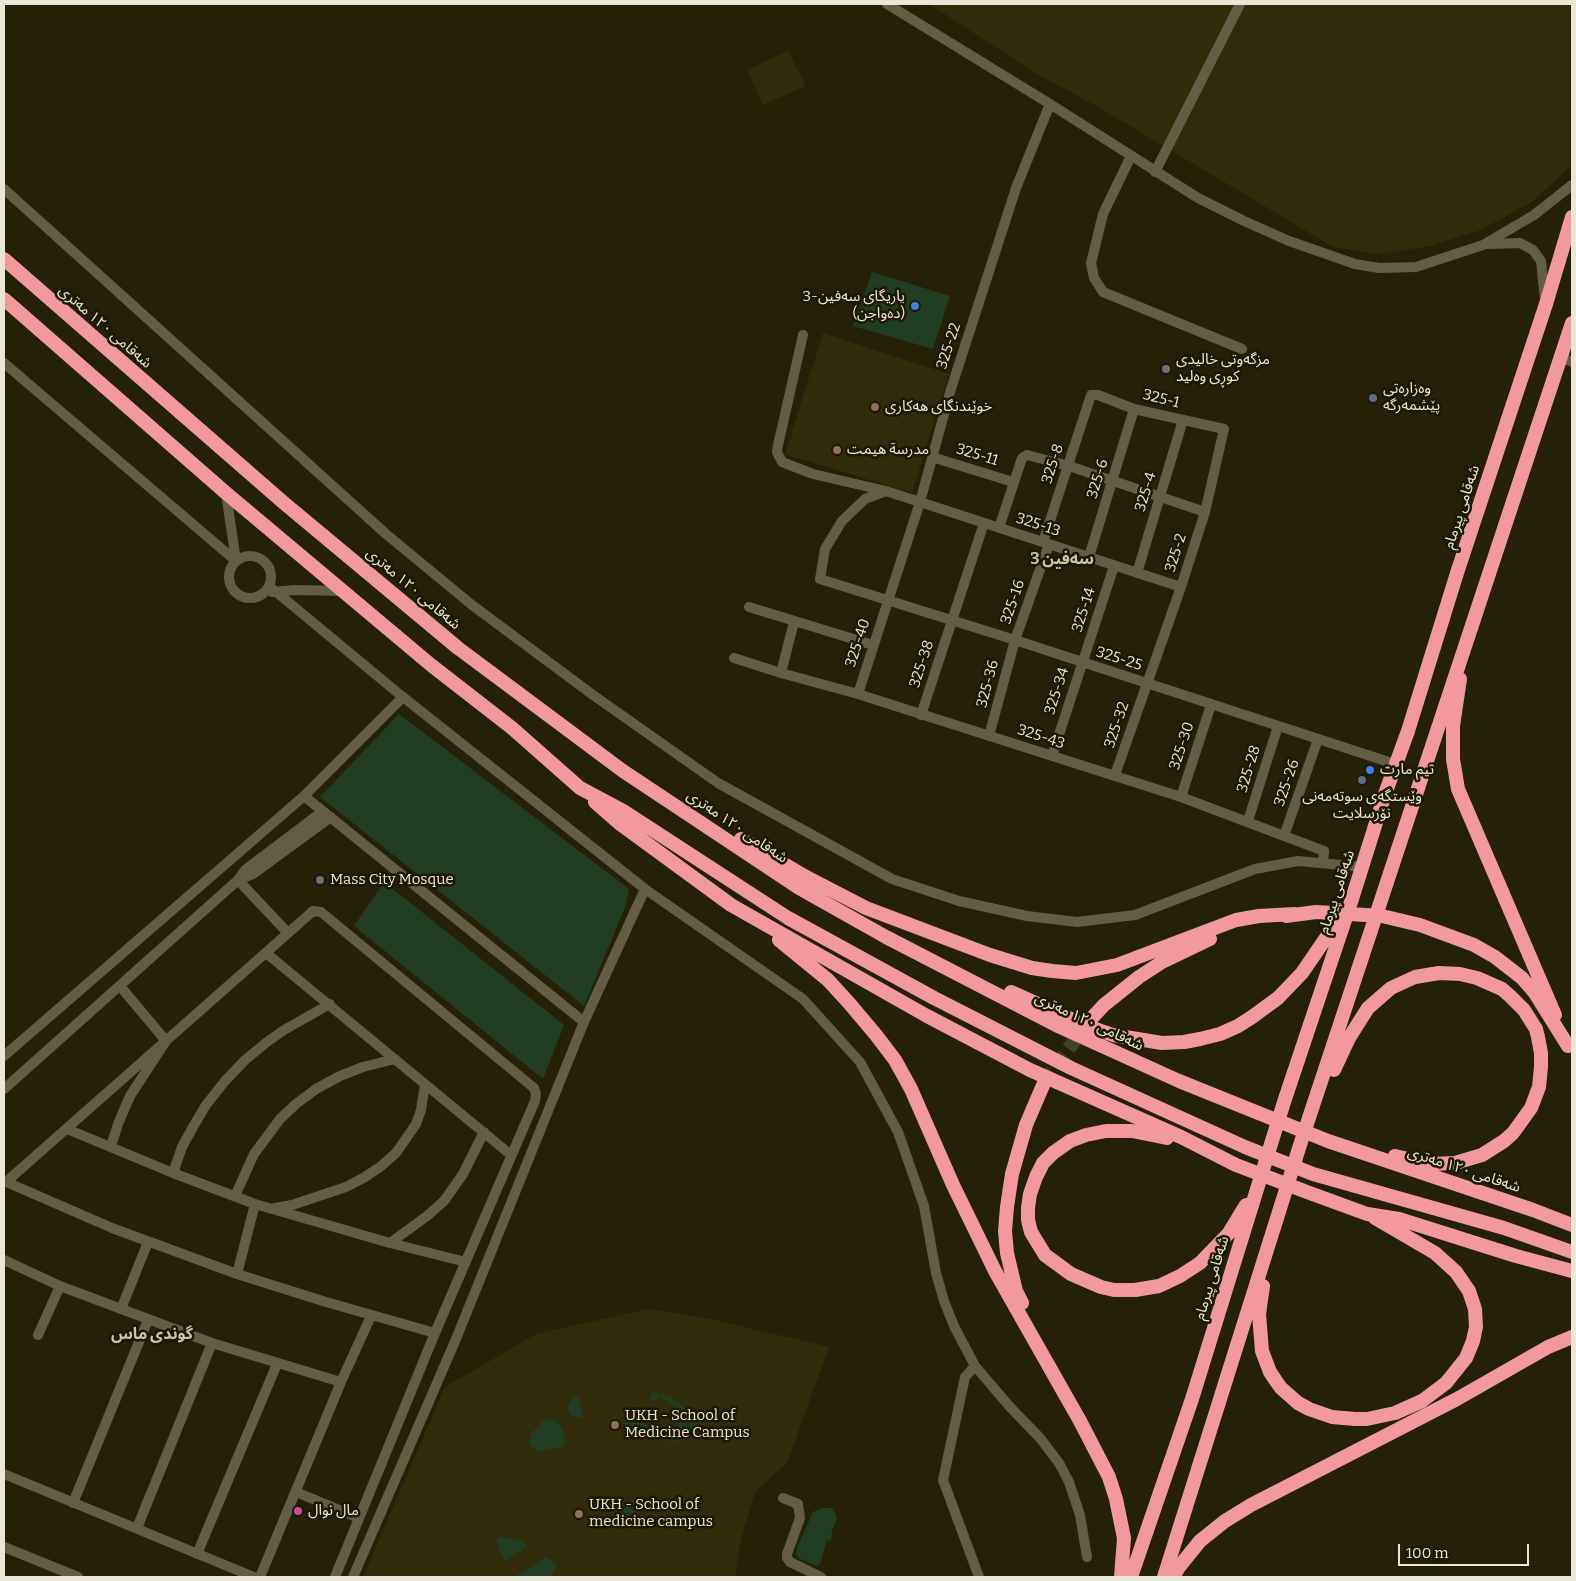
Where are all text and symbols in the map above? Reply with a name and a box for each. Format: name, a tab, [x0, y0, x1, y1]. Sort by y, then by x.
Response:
street label: شەقامی ١٢٠ مەتری	[55, 282, 155, 372]
place label: یاریگای سەفین-3 (دەواجن)	[803, 288, 905, 323]
marker: یاریگای سەفین-3 (دەواجن)	[909, 300, 921, 312]
street label: 325-22	[933, 321, 965, 371]
place label: مزگەوتی خالیدی کوڕی وەلید	[1176, 351, 1270, 386]
marker: مزگەوتی خالیدی کوڕی وەلید	[1160, 363, 1172, 375]
place label: وەزارەتی پێشمەرگە	[1383, 380, 1440, 415]
street label: 325-1	[1141, 386, 1181, 412]
marker: وەزارەتی پێشمەرگە	[1367, 392, 1379, 404]
place label: خوێندنگای هەکاری	[885, 398, 992, 416]
marker: خوێندنگای هەکاری	[869, 401, 881, 413]
street label: 325-11	[954, 440, 1000, 470]
place label: مدرسة هيمت	[847, 441, 929, 459]
street label: 325-8	[1038, 442, 1068, 486]
marker: مدرسة هيمت	[831, 444, 843, 456]
street label: 325-6	[1083, 457, 1113, 501]
street label: شەقامی پیرمام	[1440, 463, 1484, 551]
street label: 325-4	[1131, 470, 1161, 514]
street label: 325-13	[1014, 509, 1062, 541]
street label: 325-2	[1161, 531, 1191, 575]
street label: شەقامی ١٢٠ مەتری	[362, 544, 464, 634]
district label: سەفین 3	[1030, 550, 1094, 570]
street label: 325-16	[997, 577, 1029, 627]
street label: 325-14	[1068, 585, 1100, 635]
street label: 325-40	[842, 616, 874, 670]
street label: 325-38	[906, 638, 938, 690]
street label: 325-25	[1094, 643, 1144, 675]
street label: 325-36	[973, 658, 1003, 710]
street label: 325-34	[1041, 665, 1073, 717]
street label: 325-32	[1101, 699, 1133, 751]
street label: 325-30	[1166, 720, 1198, 772]
street label: 325-43	[1015, 721, 1067, 753]
street label: 325-28	[1233, 743, 1265, 795]
street label: 325-26	[1271, 757, 1303, 809]
place label: تيم مارت	[1380, 761, 1434, 779]
marker: تيم مارت	[1364, 764, 1376, 776]
marker: وێستگەی سوتەمەنی نۆرسلایت	[1356, 774, 1368, 786]
street label: شەقامی ١٢٠ مەتری	[683, 787, 791, 867]
place label: وێستگەی سوتەمەنی نۆرسلایت	[1302, 788, 1422, 823]
street label: شەقامی پیرمام	[1315, 848, 1359, 936]
place label: Mass City Mosque	[330, 871, 454, 889]
marker: Mass City Mosque	[314, 874, 326, 886]
street label: شەقامی ١٢٠ مەتری	[1032, 989, 1146, 1055]
street label: شەقامی ١٢٠ مەتری	[1405, 1143, 1523, 1197]
street label: شەقامی پیرمام	[1191, 1234, 1233, 1322]
district label: گوندی ماس	[111, 1325, 193, 1345]
place label: UKH - School of Medicine Campus	[625, 1407, 750, 1442]
marker: UKH - School of Medicine Campus	[609, 1419, 621, 1431]
place label: UKH - School of medicine campus	[589, 1496, 713, 1531]
place label: مال نوال	[308, 1502, 359, 1520]
marker: مال نوال	[292, 1505, 304, 1517]
marker: UKH - School of medicine campus	[573, 1508, 585, 1520]
scale bar	[1401, 1534, 1532, 1566]
text: 100 m	[1406, 1544, 1449, 1562]

